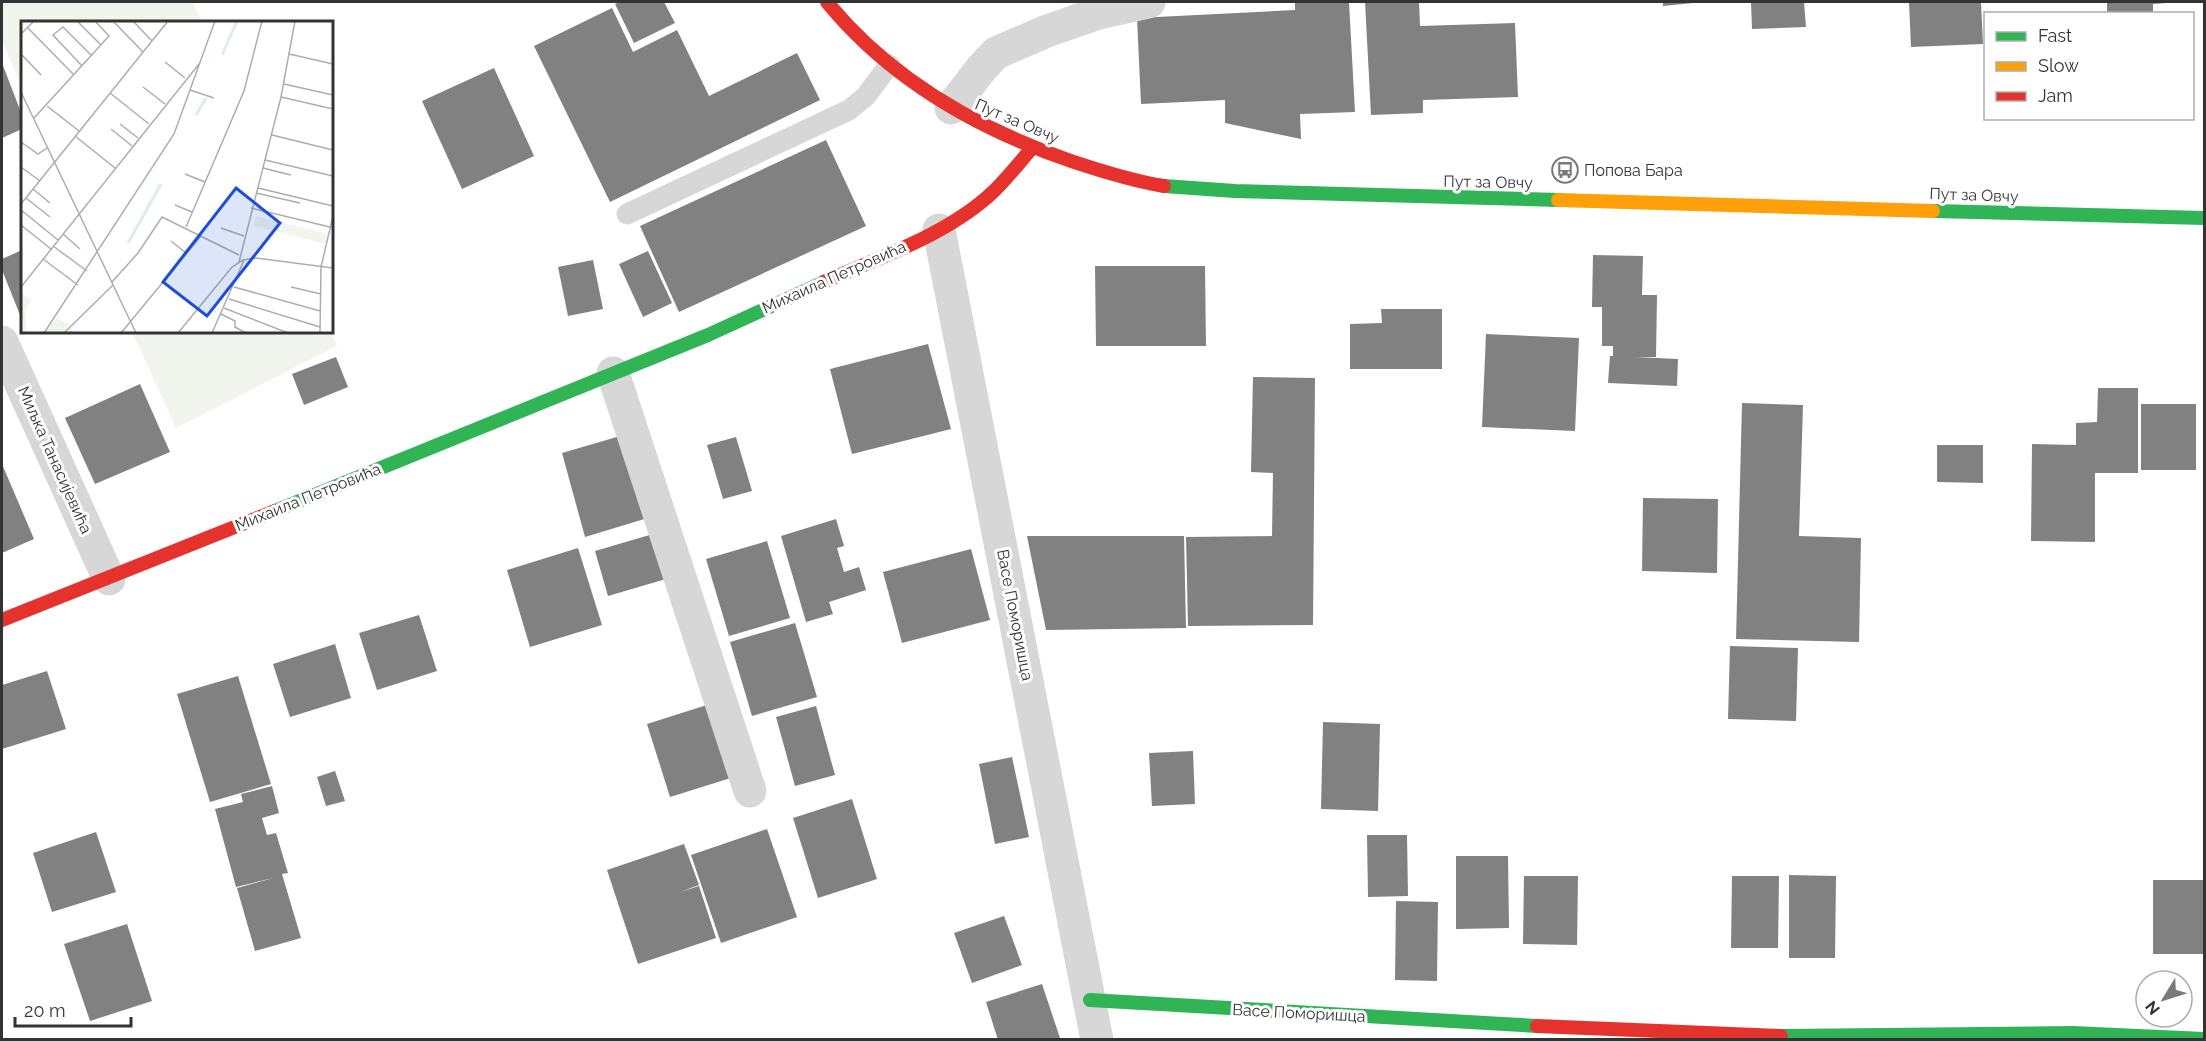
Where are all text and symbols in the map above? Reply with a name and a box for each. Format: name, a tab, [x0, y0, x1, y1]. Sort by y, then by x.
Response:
legend	[1984, 12, 2194, 120]
inset map	[21, 21, 333, 333]
text: Fast	[2038, 25, 2072, 46]
text: Slow	[2038, 55, 2079, 76]
text: Jam	[2038, 85, 2073, 106]
street label: Пут за Овчу	[972, 95, 1062, 147]
bus stop icon: Попова Бара	[1550, 155, 1580, 185]
place label: Попова Бара	[1584, 161, 1683, 180]
street label: Пут за Овчу	[1443, 172, 1533, 192]
street label: Пут за Овчу	[1929, 184, 2019, 206]
street label: Михаила Петровића	[759, 237, 909, 317]
street label: Миљка Танасијевића	[14, 383, 96, 537]
street label: Михаила Петровића	[232, 459, 384, 535]
street label: Васе Поморишца	[993, 548, 1037, 682]
north arrow	[2134, 969, 2194, 1029]
scale bar	[15, 990, 130, 1028]
text: N	[2141, 997, 2164, 1019]
text: 20 m	[24, 1000, 66, 1021]
street label: Васе Поморишца	[1232, 1000, 1366, 1026]

